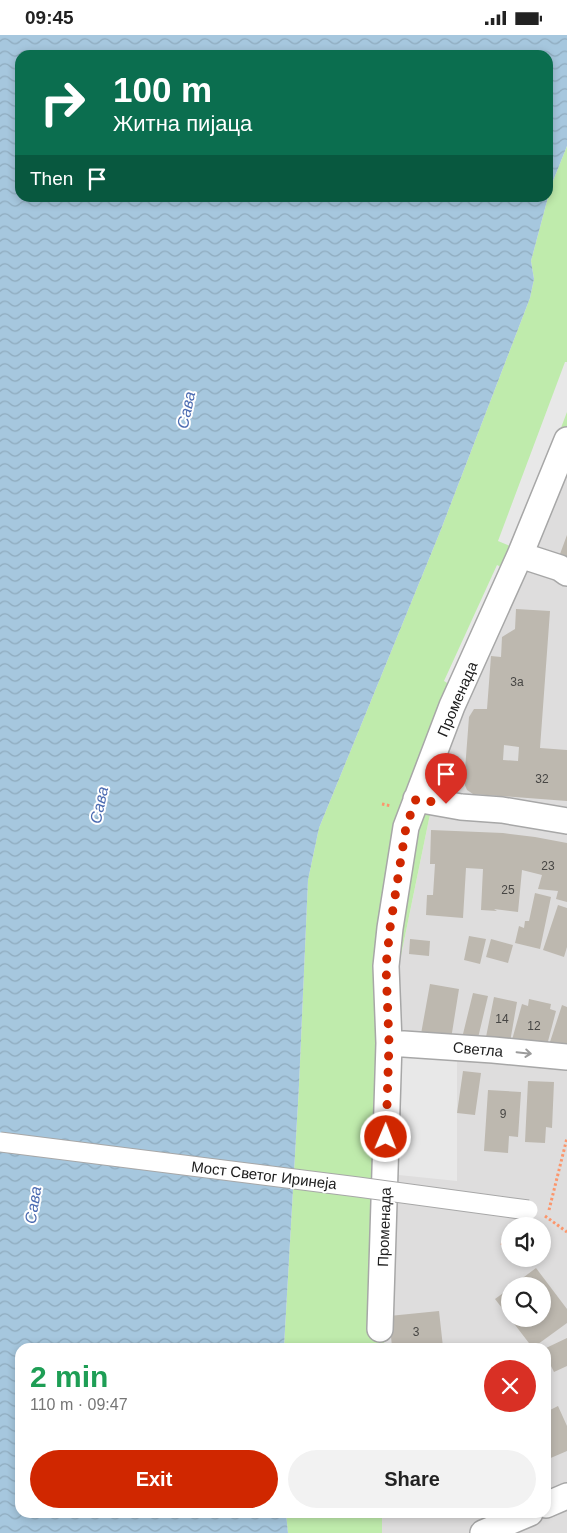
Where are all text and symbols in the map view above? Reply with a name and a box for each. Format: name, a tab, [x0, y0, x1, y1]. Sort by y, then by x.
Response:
text: 09:45	[25, 7, 74, 28]
icon: right	[30, 70, 95, 135]
text: 100 m	[113, 70, 212, 109]
text: Житна пијаца	[113, 111, 252, 136]
icon: arrive	[83, 165, 111, 193]
text: Then	[30, 168, 73, 189]
water label: Сава	[174, 390, 198, 430]
street label: Променада	[434, 658, 481, 739]
house number: 3a	[510, 675, 524, 689]
pin	[425, 753, 467, 804]
icon: arrive	[432, 760, 460, 788]
house number: 32	[535, 772, 549, 786]
water label: Сава	[87, 785, 111, 825]
house number: 23	[541, 859, 555, 873]
house number: 25	[501, 883, 515, 897]
house number: 14	[495, 1012, 509, 1026]
house number: 12	[527, 1019, 541, 1033]
street label: Светла	[452, 1038, 504, 1060]
one-way arrow	[516, 1048, 532, 1058]
house number: 9	[500, 1107, 507, 1121]
position arrow	[359, 1110, 411, 1162]
street label: Мост Светог Иринеја	[190, 1158, 338, 1192]
water label: Сава	[22, 1185, 44, 1225]
street label: Променада	[374, 1186, 394, 1267]
map controls	[501, 1217, 551, 1327]
button: sound	[501, 1217, 551, 1267]
button: search	[501, 1277, 551, 1327]
house number: 3	[413, 1325, 420, 1339]
text: 2 min	[30, 1360, 108, 1393]
button: close	[484, 1360, 536, 1412]
text: 110 m · 09:47	[30, 1396, 128, 1413]
button: Exit	[30, 1450, 278, 1508]
button: Share	[288, 1450, 536, 1508]

